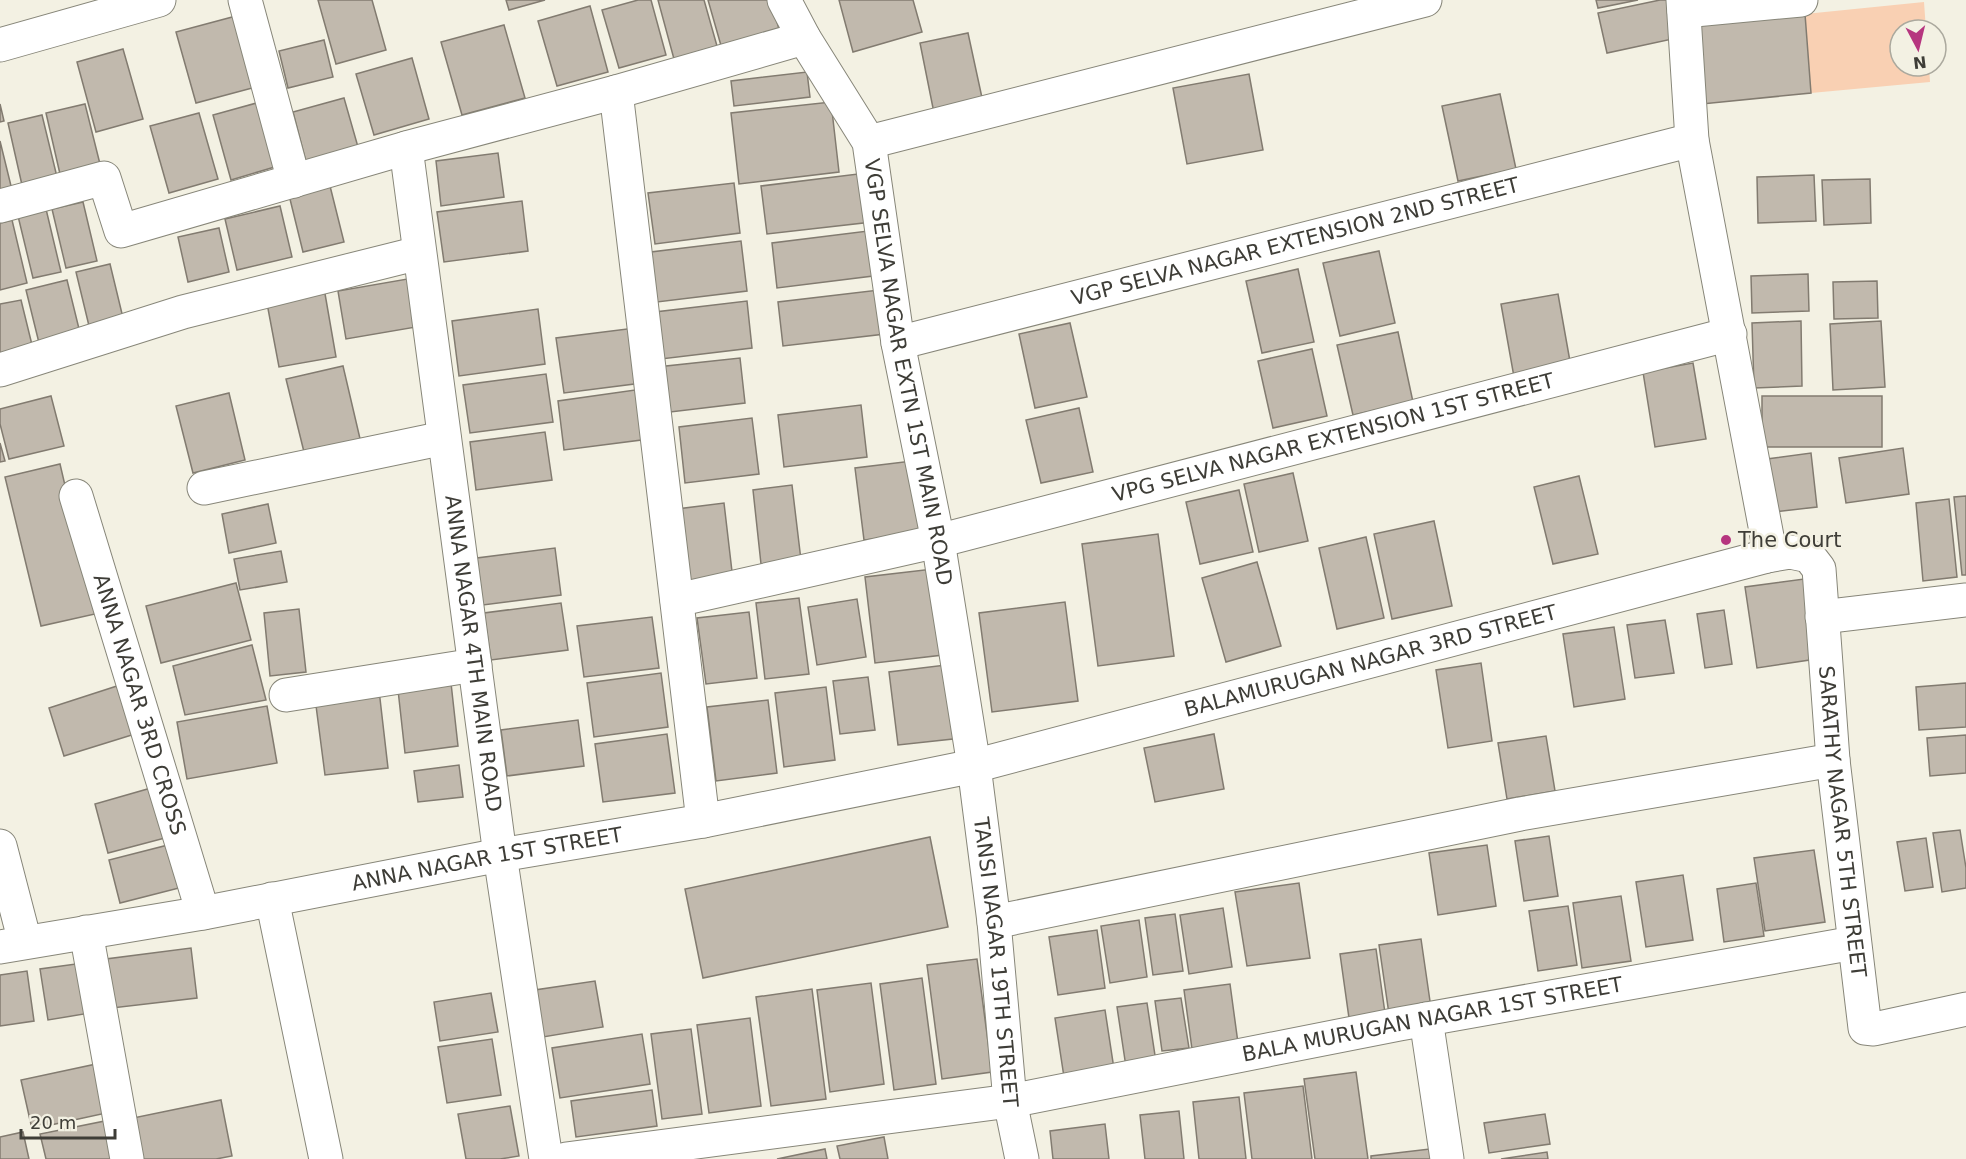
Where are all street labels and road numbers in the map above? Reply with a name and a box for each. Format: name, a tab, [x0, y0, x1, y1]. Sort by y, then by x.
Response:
street label: VGP SELVA NAGAR EXTN 1ST MAIN ROAD	[860, 157, 957, 587]
street label: VGP SELVA NAGAR EXTENSION 2ND STREET	[1069, 173, 1522, 310]
street label: VPG SELVA NAGAR EXTENSION 1ST STREET	[1110, 368, 1557, 507]
street label: ANNA NAGAR 4TH MAIN ROAD	[440, 494, 506, 814]
street label: ANNA NAGAR 3RD CROSS	[88, 571, 191, 838]
street label: BALAMURUGAN NAGAR 3RD STREET	[1182, 600, 1560, 722]
street label: SARATHY NAGAR 5TH STREET	[1814, 665, 1871, 979]
street label: TANSI NAGAR 19TH STREET	[969, 815, 1023, 1108]
street label: ANNA NAGAR 1ST STREET	[350, 823, 624, 896]
street label: BALA MURUGAN NAGAR 1ST STREET	[1240, 972, 1625, 1067]

